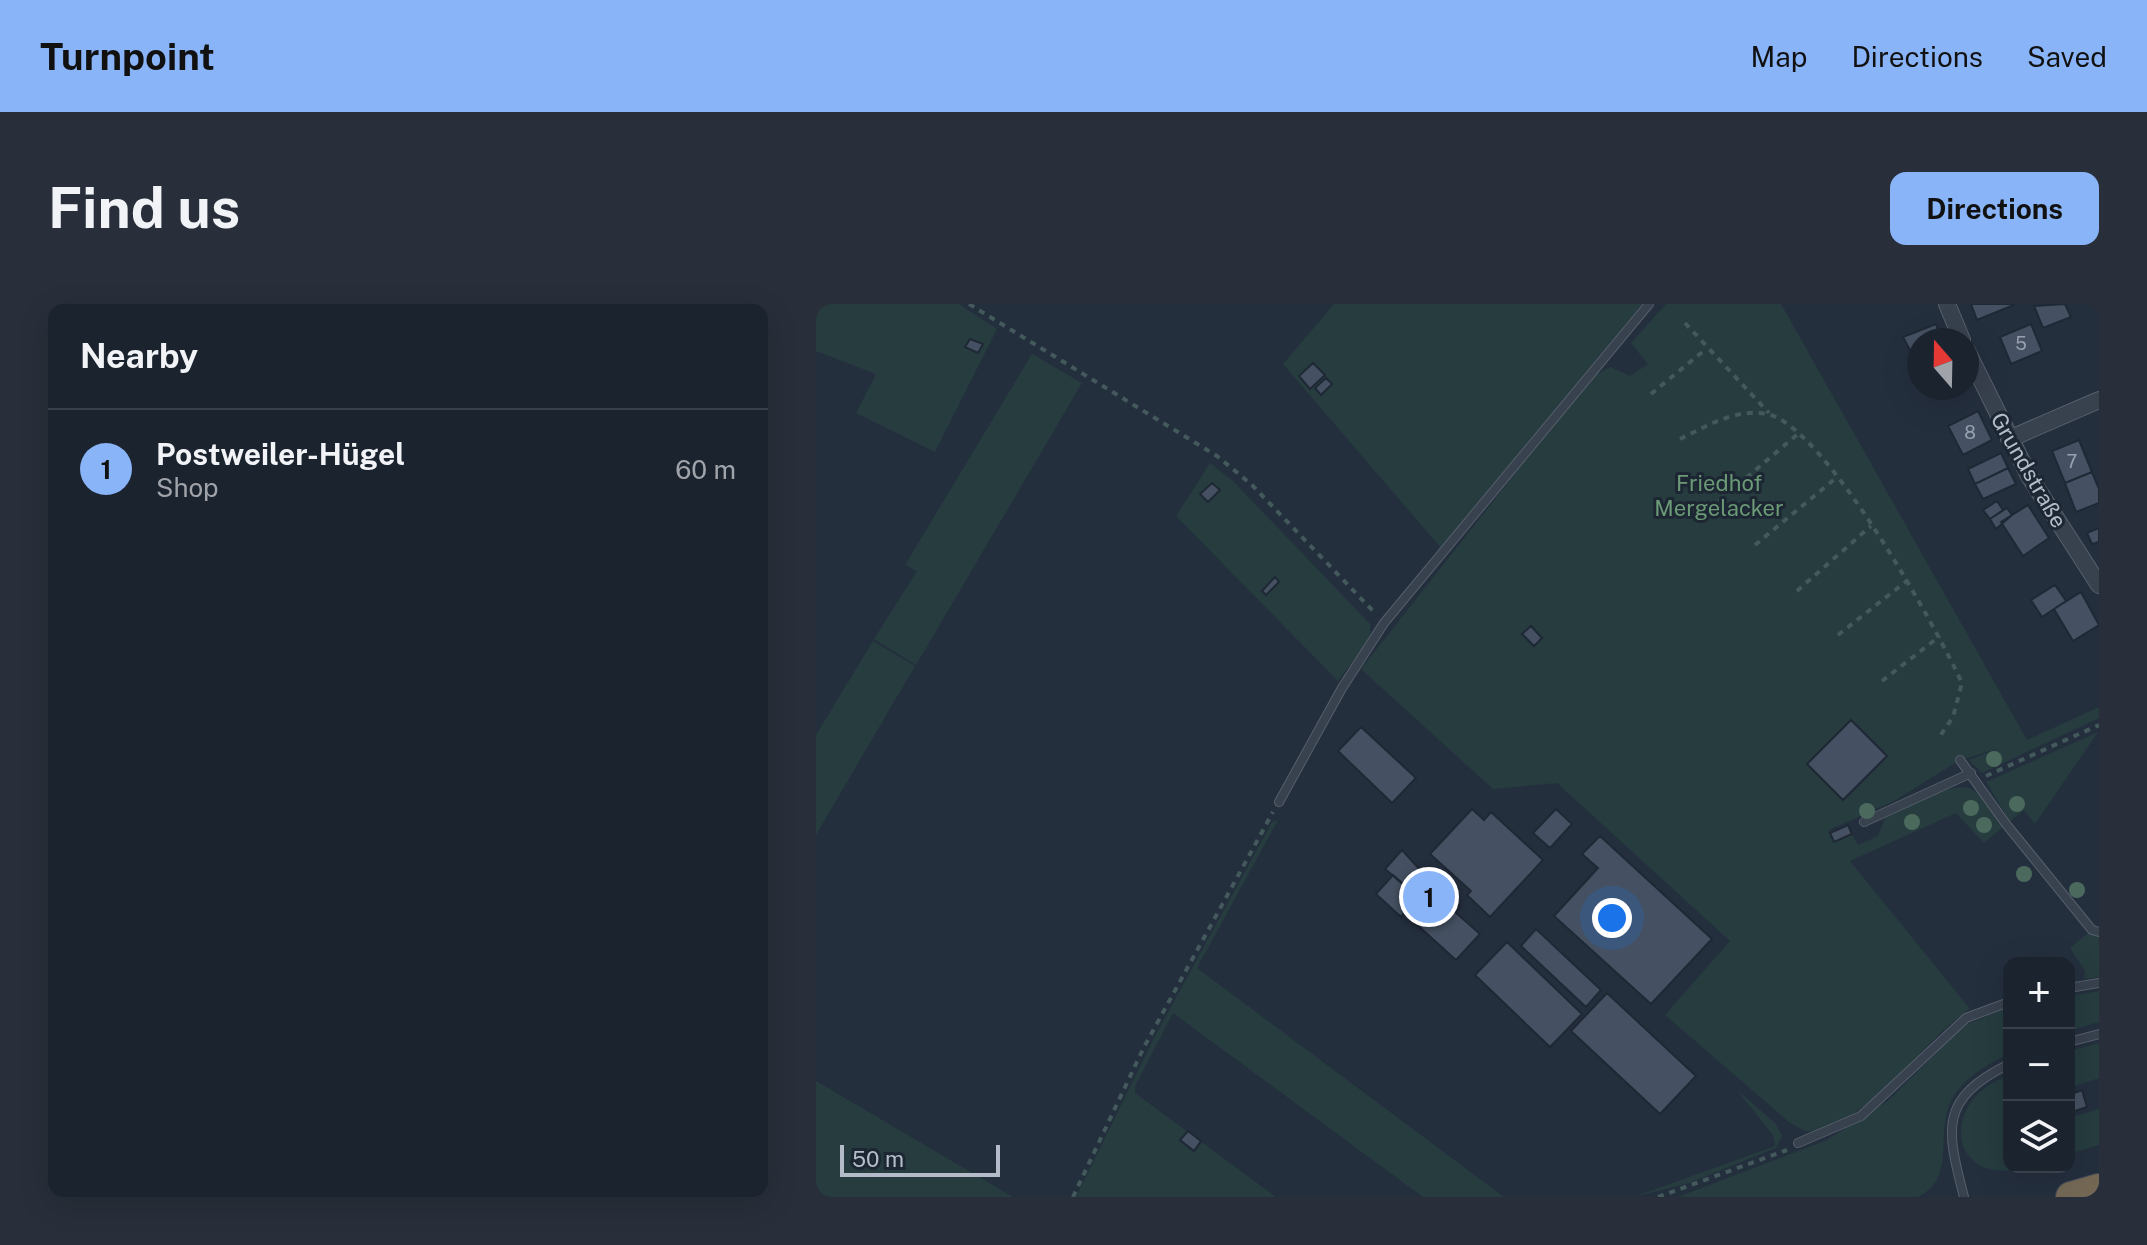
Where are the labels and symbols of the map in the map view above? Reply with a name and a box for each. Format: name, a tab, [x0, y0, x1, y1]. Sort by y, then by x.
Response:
north arrow	[1907, 328, 1979, 400]
house number: 5	[2015, 333, 2027, 354]
street label: Grundstraße	[1986, 408, 2072, 532]
house number: 8	[1964, 422, 1976, 443]
house number: 7	[2067, 451, 2077, 472]
park label: Friedhof Mergelacker	[1654, 470, 1784, 521]
pin: 1	[1403, 867, 1455, 927]
your location	[1592, 898, 1632, 938]
scale bar	[840, 1141, 1000, 1177]

